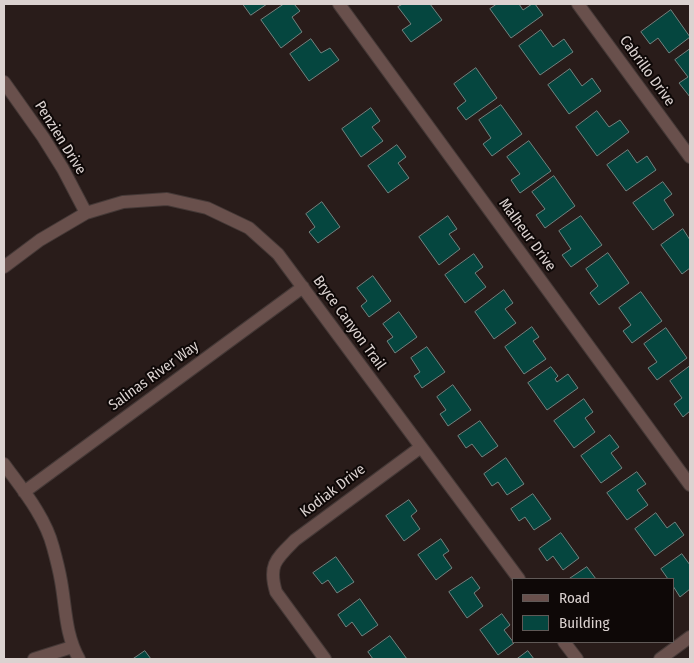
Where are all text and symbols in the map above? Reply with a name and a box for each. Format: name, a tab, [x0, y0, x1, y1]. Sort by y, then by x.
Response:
street label: Cabrillo Drive	[615, 32, 679, 110]
street label: Penzien Drive	[30, 98, 90, 178]
street label: Malheur Drive	[495, 195, 559, 275]
street label: Bryce Canyon Trail	[309, 272, 389, 374]
street label: Salinas River Way	[106, 337, 202, 415]
street label: Kodiak Drive	[297, 461, 369, 521]
legend	[512, 578, 674, 643]
text: Road	[559, 589, 590, 607]
text: Building	[559, 614, 610, 632]

